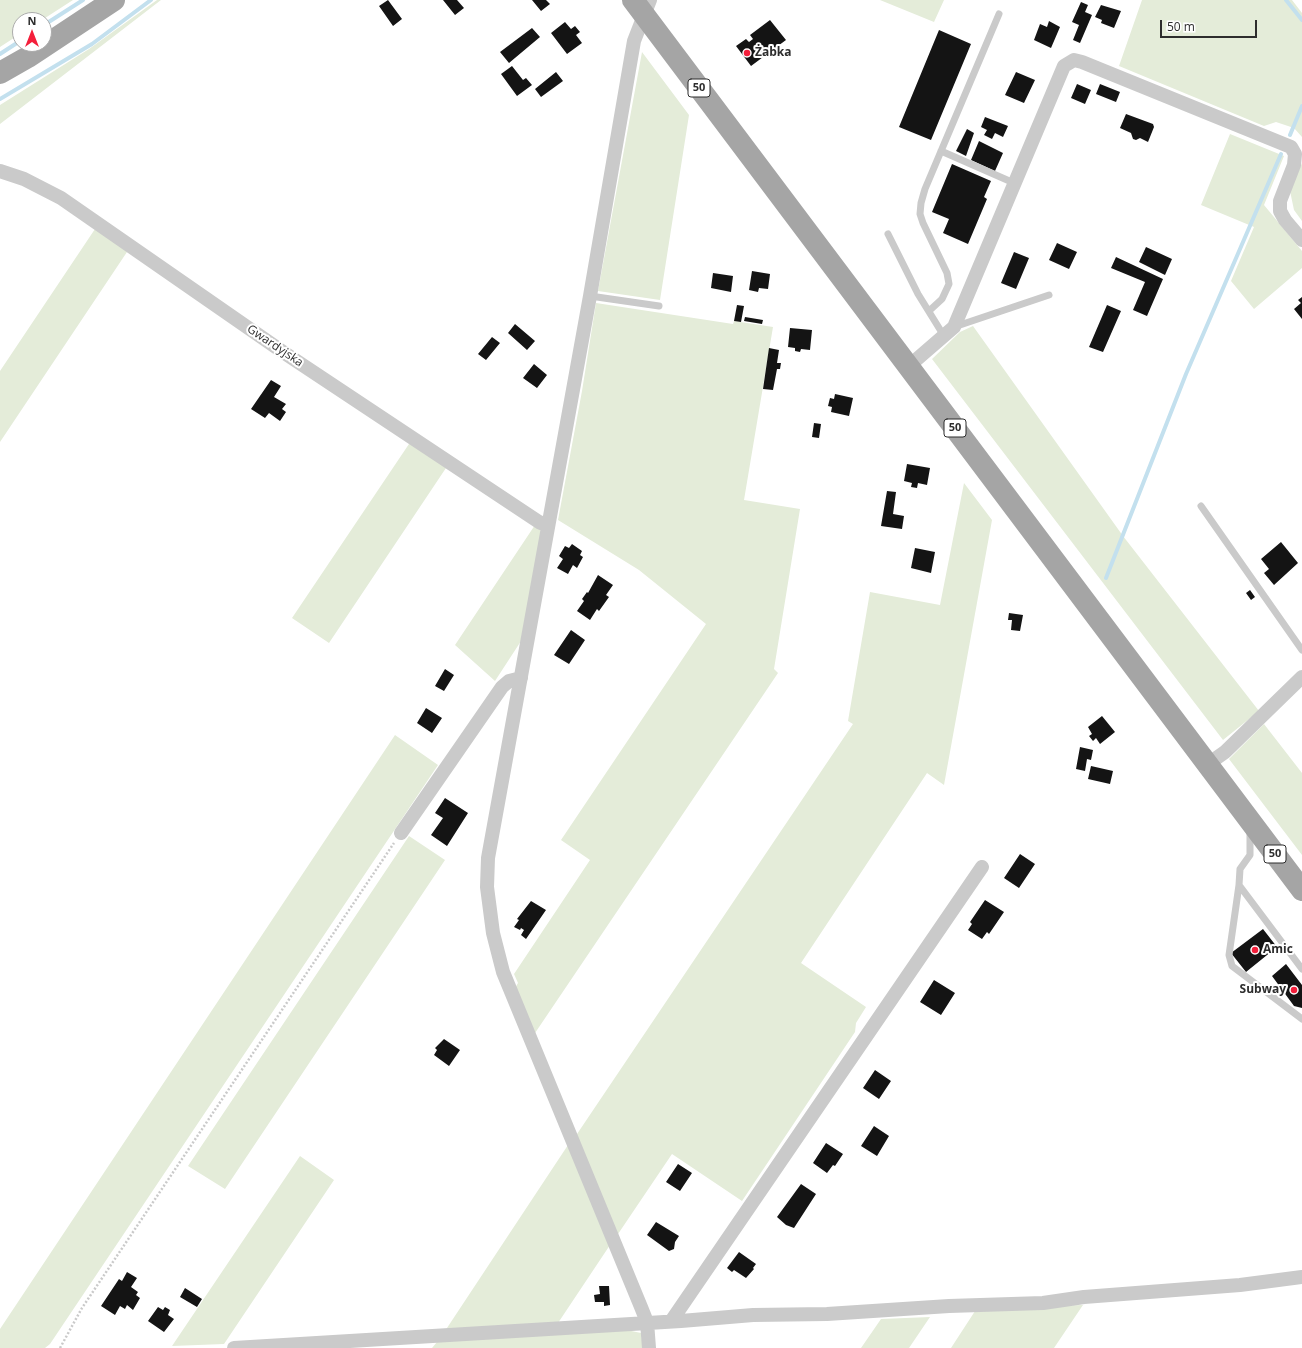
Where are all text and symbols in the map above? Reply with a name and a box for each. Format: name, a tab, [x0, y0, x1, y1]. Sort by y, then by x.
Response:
north arrow	[12, 12, 52, 52]
scale bar	[1162, 12, 1259, 38]
text: N	[28, 13, 36, 28]
text: 50 m	[1167, 18, 1195, 35]
place label: Żabka	[755, 46, 791, 60]
marker: Żabka	[742, 48, 752, 58]
road number: 50	[688, 79, 710, 97]
street label: Gwardyjska	[244, 322, 306, 370]
road number: 50	[944, 419, 966, 437]
road number: 50	[1264, 845, 1286, 863]
place label: Amic	[1263, 943, 1293, 957]
marker: Amic	[1250, 945, 1260, 955]
place label: Subway	[1240, 983, 1286, 997]
marker: Subway	[1289, 985, 1299, 995]

